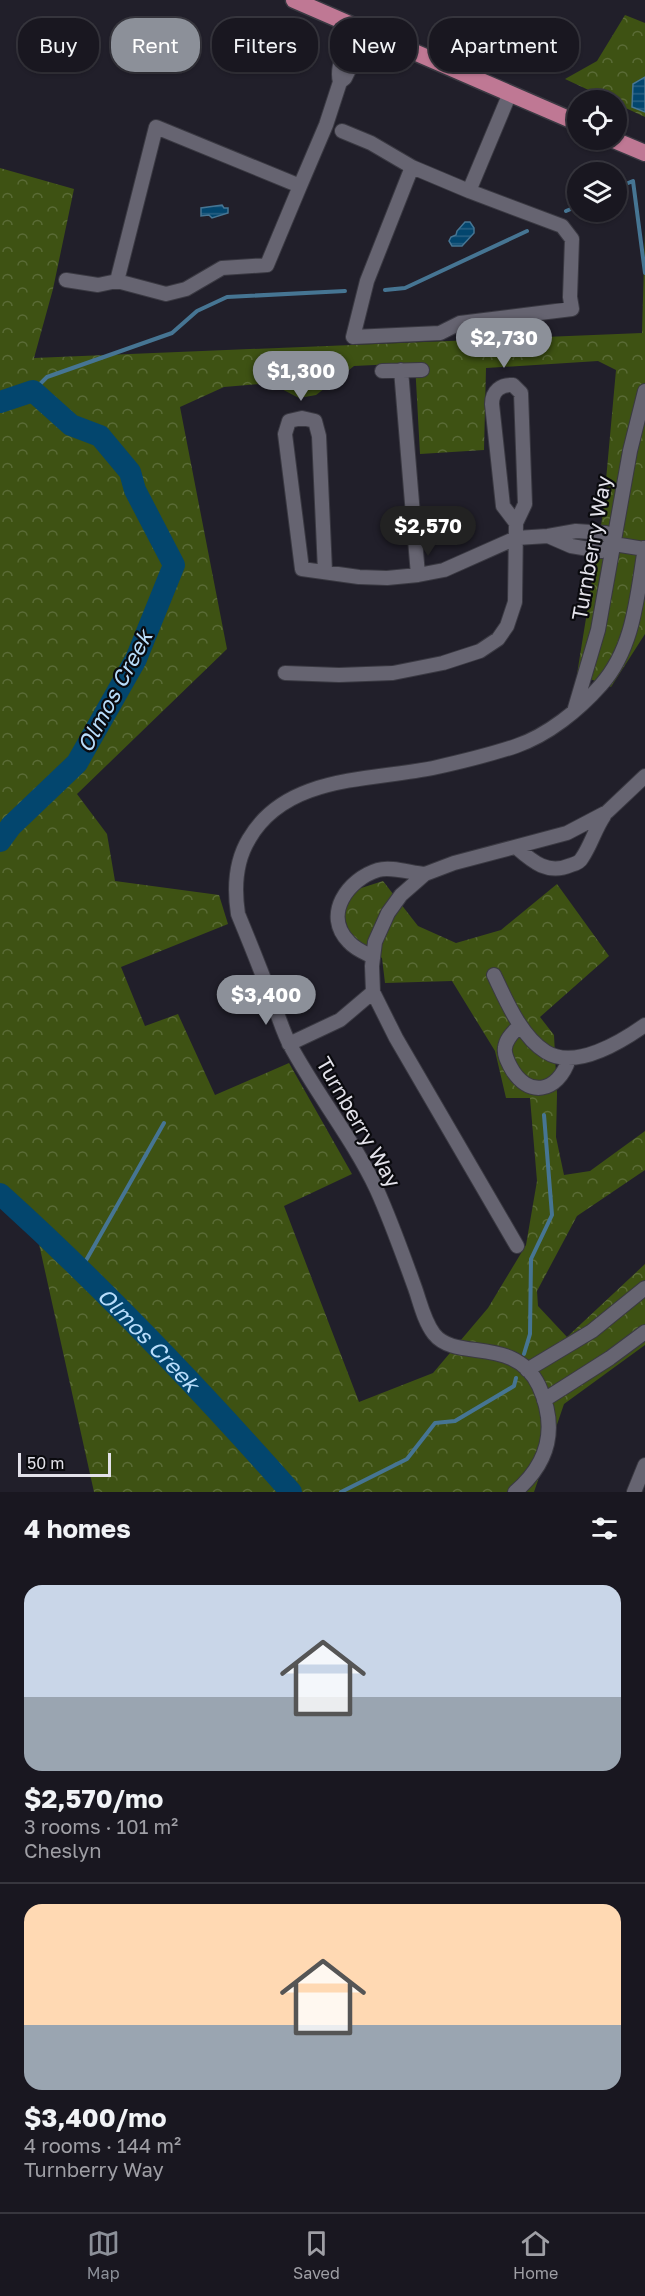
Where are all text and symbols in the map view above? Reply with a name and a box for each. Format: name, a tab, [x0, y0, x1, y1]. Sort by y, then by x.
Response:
chip: Buy	[18, 18, 99, 72]
chip: Rent	[111, 18, 200, 72]
chip: Filters	[212, 18, 318, 72]
chip: New	[330, 18, 417, 72]
chip: Apartment	[429, 18, 579, 72]
map controls	[567, 90, 627, 222]
button: locate	[567, 90, 627, 150]
button: layers	[567, 162, 627, 222]
pin: $2,730	[455, 318, 553, 369]
text: $2,730	[470, 325, 538, 349]
pin: $1,300	[252, 351, 350, 402]
text: $1,300	[267, 358, 335, 382]
street label: Turnberry Way	[565, 473, 617, 622]
pin: $2,570	[379, 506, 477, 557]
text: $2,570	[394, 513, 462, 537]
water label: Olmos Creek	[71, 623, 159, 757]
pin: $3,400	[217, 975, 315, 1026]
text: $3,400	[231, 982, 301, 1006]
street label: Turnberry Way	[311, 1052, 407, 1192]
water label: Olmos Creek	[93, 1281, 207, 1398]
scale bar	[18, 1450, 111, 1478]
text: 50 m	[27, 1453, 64, 1473]
icon: filters	[588, 1512, 621, 1545]
text: 4 homes	[24, 1513, 131, 1544]
icon: home	[269, 1624, 377, 1732]
text: $2,570/mo	[24, 1783, 163, 1814]
text: 3 rooms · 101 m²	[24, 1814, 178, 1838]
text: Cheslyn	[24, 1838, 102, 1862]
icon: home	[269, 1943, 377, 2051]
text: $3,400/mo	[24, 2102, 166, 2133]
text: 4 rooms · 144 m²	[24, 2133, 181, 2157]
text: Turnberry Way	[24, 2157, 164, 2181]
tab: Map	[87, 2227, 120, 2283]
tab: Saved	[293, 2227, 340, 2283]
tab: Home	[513, 2227, 558, 2283]

